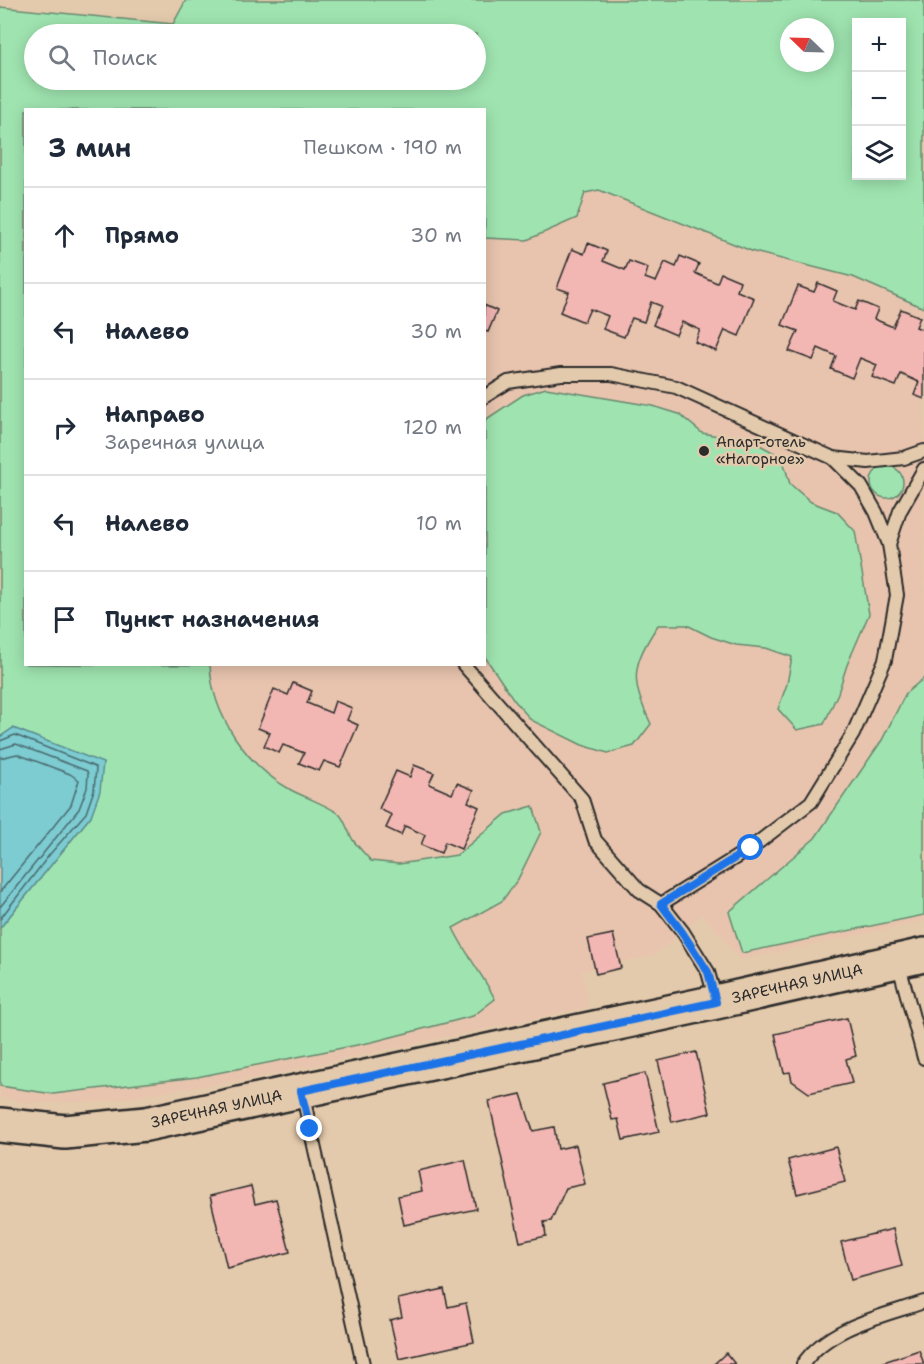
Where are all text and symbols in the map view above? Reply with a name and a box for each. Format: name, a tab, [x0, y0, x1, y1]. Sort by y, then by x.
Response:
north arrow	[780, 18, 834, 72]
map controls	[852, 18, 906, 180]
button: +	[852, 18, 906, 72]
search box	[24, 24, 486, 90]
icon: search	[45, 41, 78, 74]
text: Поиск	[93, 43, 157, 72]
button: −	[852, 72, 906, 126]
button: layers	[852, 126, 906, 180]
text: 3 мин	[48, 130, 131, 165]
text: Пешком · 190 m	[304, 134, 462, 160]
icon: ahead	[48, 219, 81, 252]
text: Прямо	[105, 221, 179, 250]
text: 30 m	[410, 222, 462, 248]
icon: left	[48, 315, 81, 348]
text: Налево	[105, 317, 189, 346]
text: 30 m	[410, 318, 462, 344]
text: Направо	[105, 400, 205, 429]
icon: right	[48, 411, 81, 444]
text: 120 m	[403, 414, 462, 440]
text: Заречная улица	[105, 429, 265, 455]
place label: Апарт-отель «Нагорное»	[716, 432, 806, 469]
marker: Апарт-отель «Нагорное»	[697, 444, 711, 458]
icon: left	[48, 507, 81, 540]
text: Налево	[105, 509, 189, 538]
text: 10 m	[416, 510, 462, 536]
icon: arrive	[48, 603, 81, 636]
text: Пункт назначения	[105, 605, 319, 634]
route start	[737, 834, 763, 860]
street label: ЗАРЕЧНАЯ УЛИЦА	[730, 959, 865, 1008]
street label: ЗАРЕЧНАЯ УЛИЦА	[149, 1085, 284, 1133]
route end	[296, 1115, 322, 1141]

